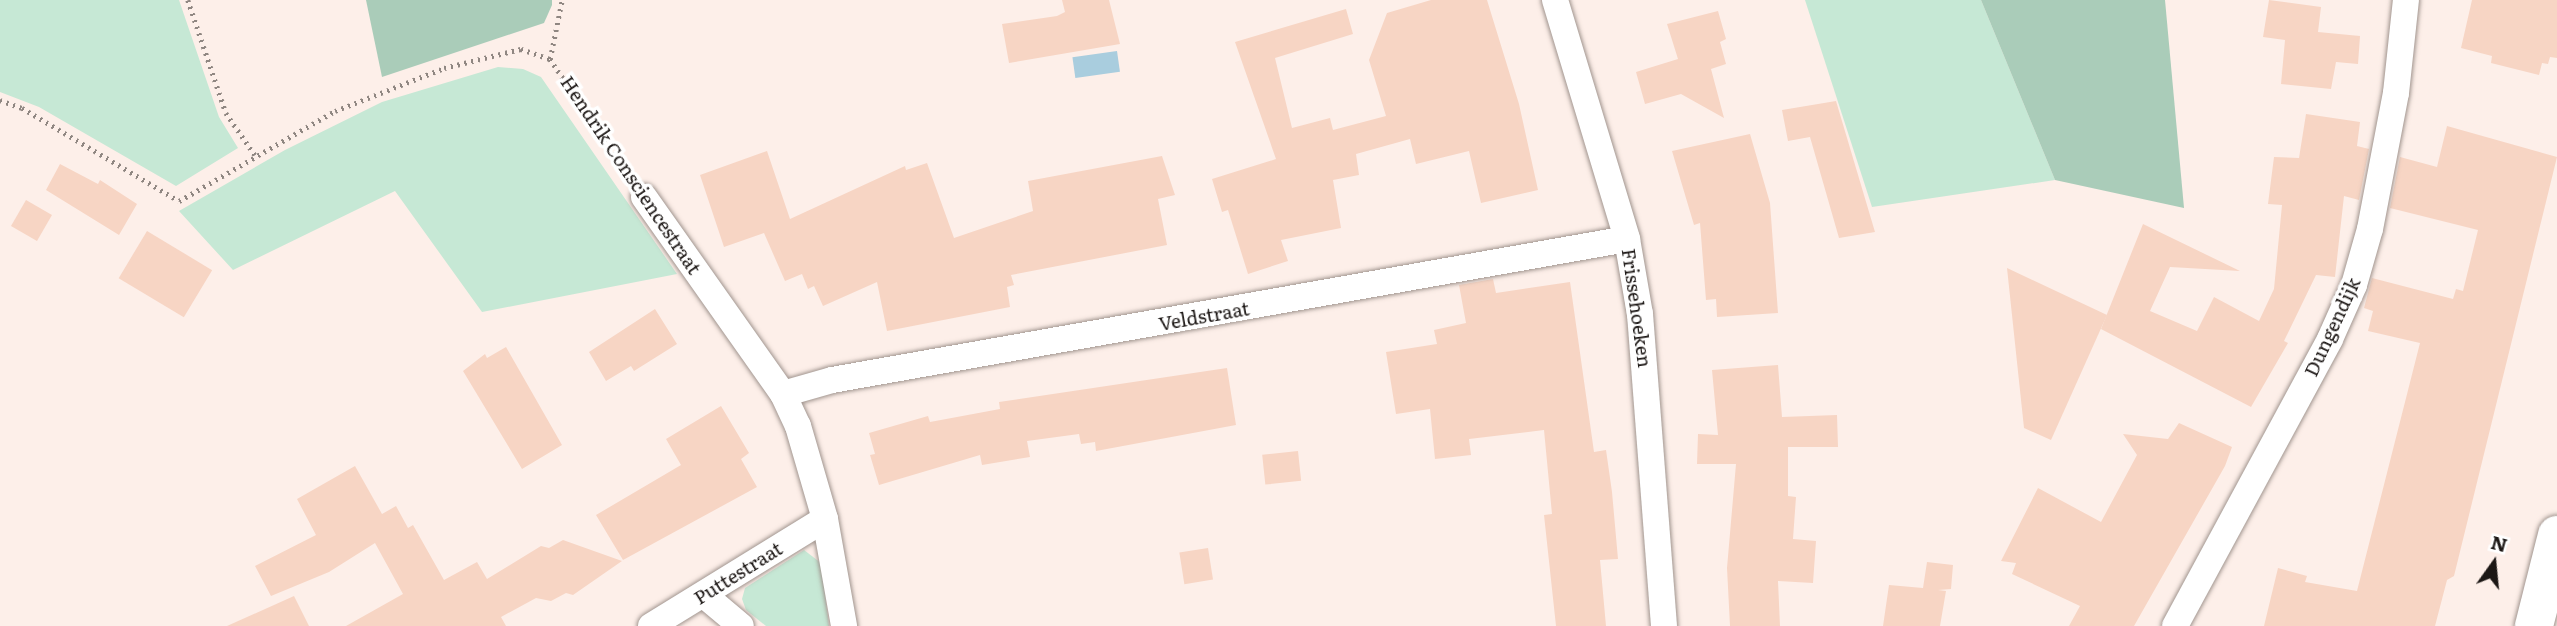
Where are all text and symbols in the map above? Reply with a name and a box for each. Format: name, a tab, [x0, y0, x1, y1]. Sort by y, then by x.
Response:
street label: Hendrik Consciencestraat	[556, 71, 706, 279]
street label: Frissehoeken	[1617, 247, 1657, 369]
street label: Dungendijk	[2299, 274, 2365, 380]
street label: Veldstraat	[1157, 297, 1251, 335]
text: N	[2488, 527, 2511, 558]
north arrow	[2459, 528, 2529, 598]
street label: Puttestraat	[690, 537, 786, 609]

